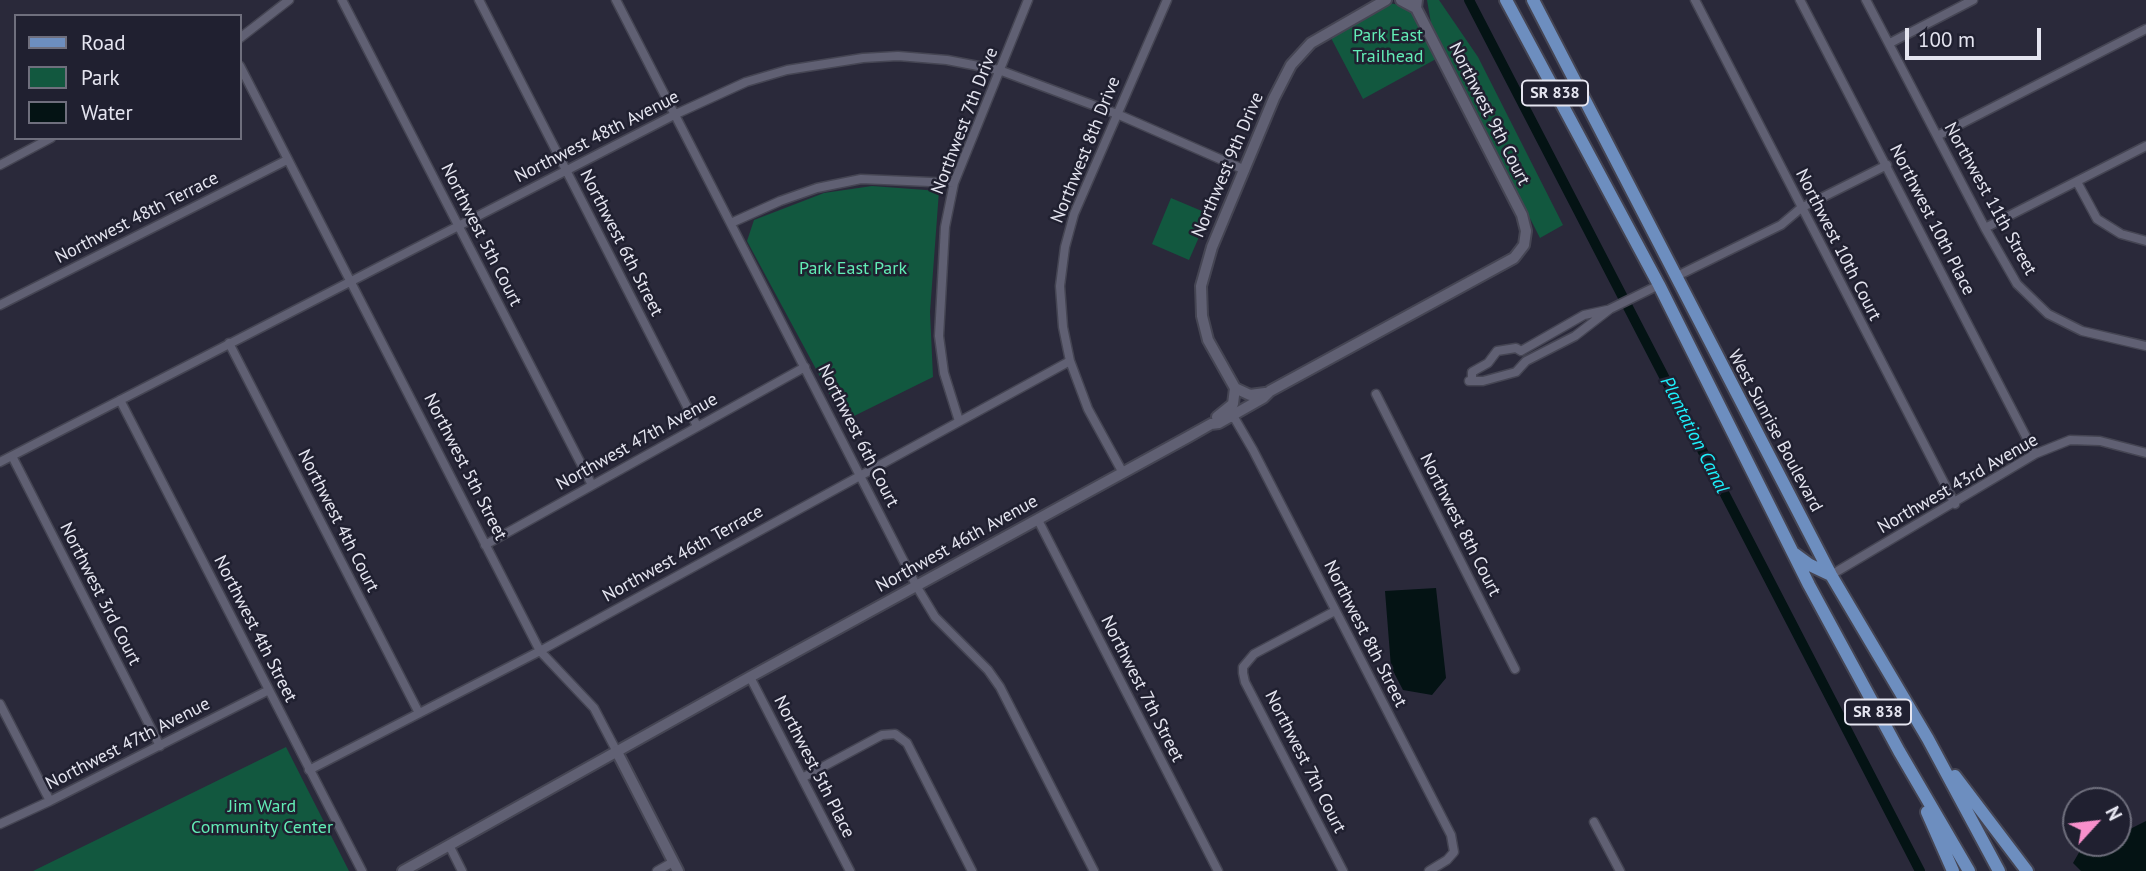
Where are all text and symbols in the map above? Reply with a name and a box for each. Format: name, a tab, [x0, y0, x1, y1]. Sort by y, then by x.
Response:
legend	[14, 14, 242, 140]
scale bar	[1908, 14, 2044, 58]
park label: Park East Trailhead	[1353, 25, 1423, 68]
text: 100 m	[1918, 26, 1975, 53]
text: Road	[81, 29, 125, 56]
street label: Northwest 9th Court	[1444, 39, 1534, 189]
street label: Northwest 7th Drive	[927, 45, 1003, 197]
text: Park	[81, 64, 120, 91]
street label: Northwest 8th Drive	[1047, 74, 1125, 226]
road number: SR 838	[1522, 80, 1588, 106]
street label: Northwest 48th Avenue	[511, 86, 683, 188]
street label: Northwest 9th Drive	[1188, 89, 1268, 241]
text: Water	[81, 99, 133, 126]
street label: Northwest 11th Street	[1939, 119, 2041, 279]
street label: Northwest 10th Place	[1885, 141, 1979, 299]
street label: Northwest 5th Court	[436, 160, 526, 310]
street label: Northwest 6th Street	[575, 166, 667, 320]
street label: Northwest 10th Court	[1790, 166, 1886, 324]
street label: Northwest 48th Terrace	[52, 167, 222, 269]
park label: Park East Park	[799, 258, 907, 280]
street label: West Sunrise Boulevard	[1723, 346, 1827, 516]
street label: Northwest 6th Court	[813, 361, 903, 511]
water label: Plantation Canal	[1655, 373, 1733, 497]
street label: Northwest 47th Avenue	[553, 389, 721, 495]
street label: Northwest 5th Street	[419, 390, 511, 544]
street label: Northwest 43rd Avenue	[1874, 429, 2042, 539]
street label: Northwest 4th Court	[293, 446, 383, 596]
street label: Northwest 8th Court	[1415, 450, 1505, 600]
street label: Northwest 46th Avenue	[872, 491, 1042, 597]
street label: Northwest 46th Terrace	[599, 501, 767, 607]
street label: Northwest 3rd Court	[55, 519, 145, 669]
street label: Northwest 4th Street	[209, 552, 301, 706]
street label: Northwest 8th Street	[1319, 557, 1411, 711]
street label: Northwest 7th Street	[1096, 612, 1188, 766]
street label: Northwest 7th Court	[1260, 687, 1350, 837]
street label: Northwest 5th Place	[769, 692, 859, 842]
street label: Northwest 47th Avenue	[42, 693, 214, 795]
road number: SR 838	[1845, 699, 1911, 724]
north arrow	[2062, 787, 2132, 857]
park label: Jim Ward Community Center	[191, 796, 333, 838]
text: N	[2100, 802, 2127, 824]

